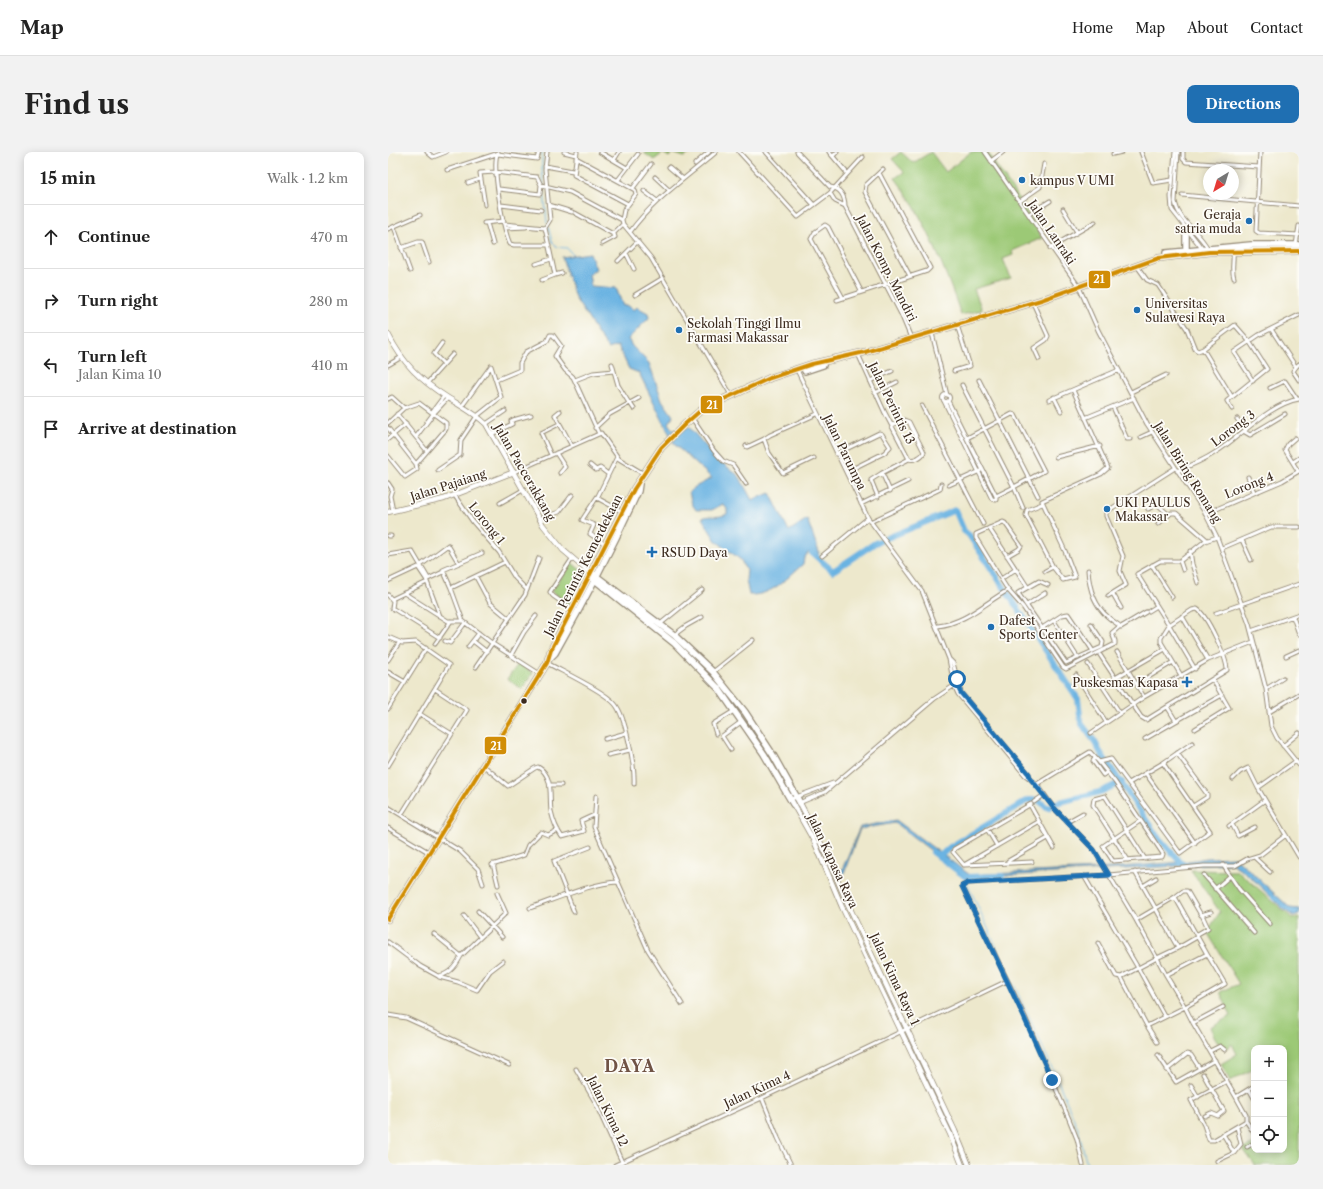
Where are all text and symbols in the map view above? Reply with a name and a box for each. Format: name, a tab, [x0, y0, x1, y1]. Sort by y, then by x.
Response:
text: Map	[20, 16, 64, 39]
text: Home	[1072, 19, 1113, 37]
text: Map	[1135, 19, 1165, 37]
text: About	[1187, 19, 1228, 37]
text: Contact	[1250, 19, 1303, 37]
button: Directions	[1187, 85, 1299, 123]
text: Find us	[24, 87, 129, 121]
north arrow	[1203, 164, 1239, 200]
text: 15 min	[40, 168, 96, 188]
text: Walk · 1.2 km	[267, 170, 348, 186]
place label: kampus V UMI	[1030, 173, 1114, 188]
marker: kampus V UMI	[1017, 175, 1027, 185]
street label: Jalan Lanraki	[1024, 195, 1079, 267]
place label: Geraja satria muda	[1175, 207, 1242, 236]
street label: Jalan Komp. Mandiri	[853, 210, 921, 324]
marker: Geraja satria muda	[1244, 216, 1254, 226]
icon: ahead	[40, 226, 62, 248]
text: Continue	[78, 227, 150, 246]
text: 470 m	[310, 229, 348, 245]
line badge: 21	[1088, 270, 1111, 289]
text: 21	[1093, 272, 1105, 286]
icon: right	[40, 290, 62, 312]
text: Turn right	[78, 291, 158, 310]
text: 280 m	[309, 293, 348, 309]
place label: Universitas Sulawesi Raya	[1145, 296, 1226, 325]
marker: Universitas Sulawesi Raya	[1132, 305, 1142, 315]
place label: Sekolah Tinggi Ilmu Farmasi Makassar	[687, 316, 802, 345]
marker: Sekolah Tinggi Ilmu Farmasi Makassar	[674, 325, 684, 335]
text: Turn left	[78, 347, 147, 366]
icon: left	[40, 354, 62, 376]
text: 410 m	[311, 357, 348, 373]
street label: Jalan Perintis 13	[865, 358, 918, 447]
text: Jalan Kima 10	[78, 366, 162, 382]
line badge: 21	[700, 395, 723, 414]
text: 21	[706, 398, 718, 412]
street label: Lorong 3	[1208, 407, 1258, 449]
street label: Jalan Parumpa	[819, 410, 870, 493]
street label: Jalan Biring Romang	[1150, 417, 1225, 526]
icon: arrive	[40, 418, 62, 440]
text: Arrive at destination	[78, 419, 237, 438]
street label: Jalan Paccerakkang	[490, 419, 559, 524]
street label: Jalan Pajaiang	[406, 466, 488, 505]
street label: Lorong 4	[1222, 468, 1276, 502]
street label: Jalan Perintis Kemerdekaan	[540, 491, 626, 640]
place label: UKI PAULUS Makassar	[1115, 495, 1190, 524]
street label: Lorong 1	[466, 499, 508, 547]
marker: UKI PAULUS Makassar	[1102, 504, 1112, 514]
place label: RSUD Daya	[661, 545, 728, 560]
marker: RSUD Daya	[646, 546, 658, 558]
place label: Dafest Sports Center	[999, 613, 1078, 642]
marker: Dafest Sports Center	[986, 622, 996, 632]
route start	[948, 670, 966, 688]
place label: Puskesmas Kapasa	[1072, 675, 1179, 690]
marker: Puskesmas Kapasa	[1181, 676, 1193, 688]
unlabelled marker	[519, 696, 529, 706]
line badge: 21	[484, 736, 507, 755]
text: 21	[490, 739, 502, 753]
street label: Jalan Kapasa Raya	[804, 810, 862, 911]
street label: Jalan Kima Raya 1	[866, 929, 923, 1028]
map controls	[1251, 1045, 1287, 1153]
button: +	[1251, 1045, 1287, 1081]
district label: DAYA	[604, 1056, 656, 1076]
street label: Jalan Kima 4	[720, 1067, 793, 1112]
route end	[1043, 1071, 1061, 1089]
street label: Jalan Kima 12	[584, 1072, 632, 1149]
button: −	[1251, 1081, 1287, 1117]
button: locate	[1251, 1117, 1287, 1153]

